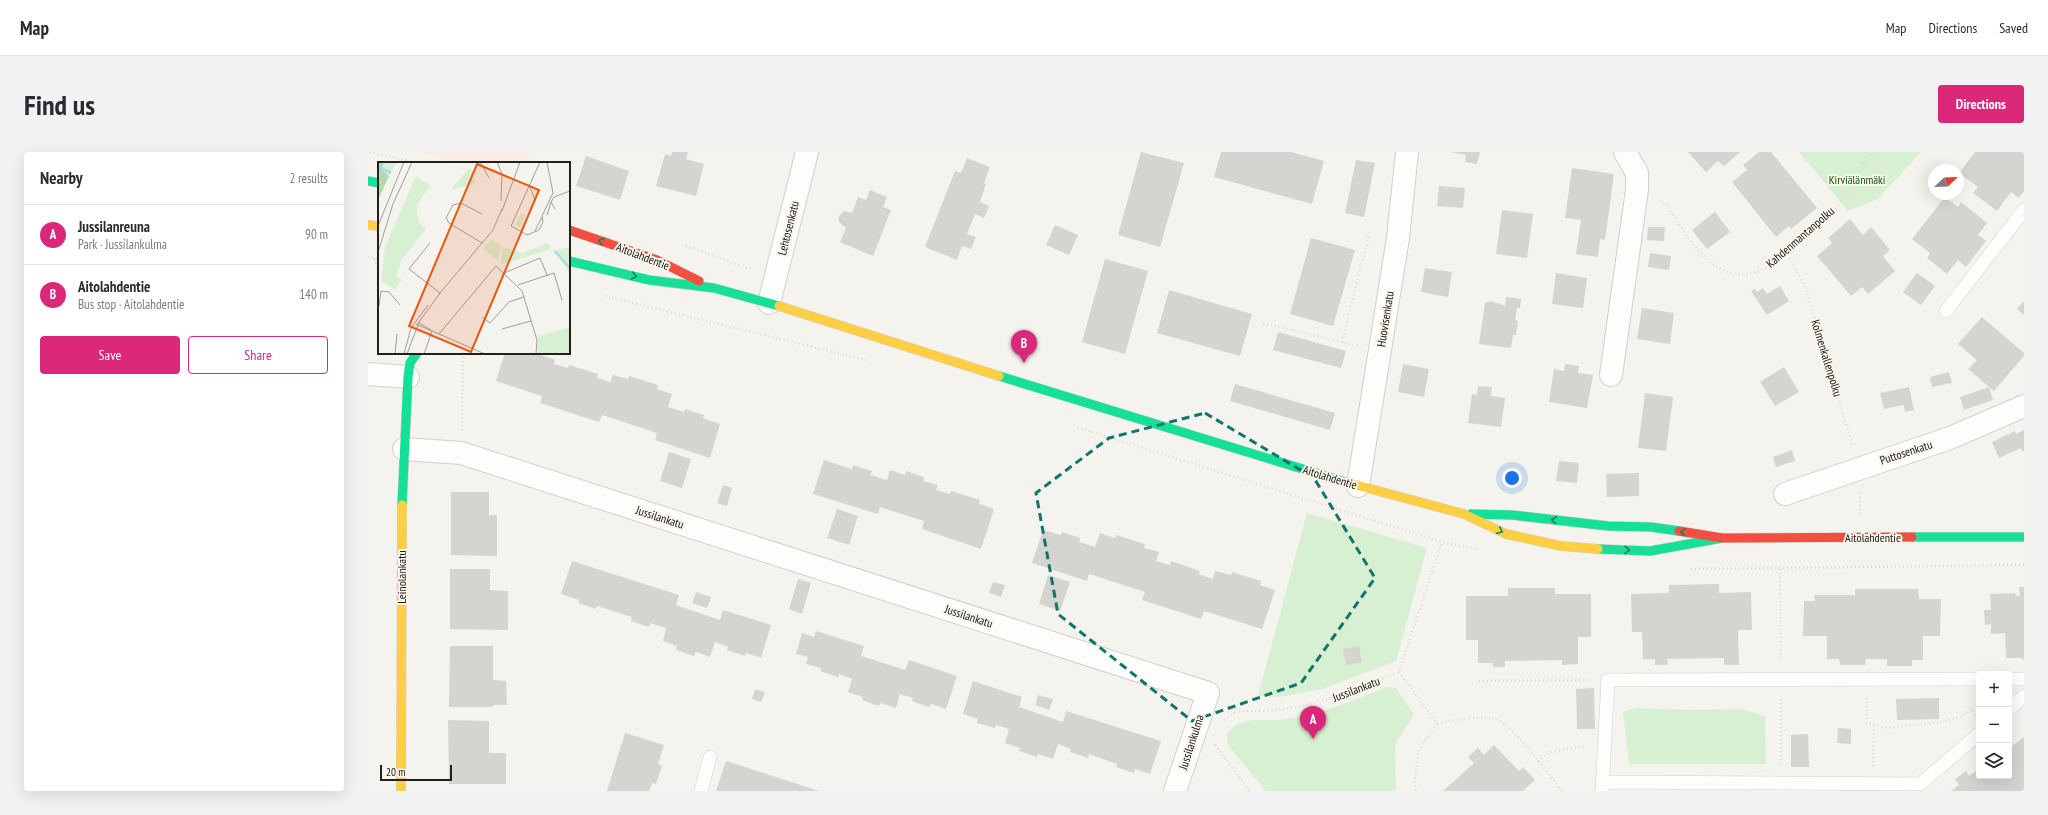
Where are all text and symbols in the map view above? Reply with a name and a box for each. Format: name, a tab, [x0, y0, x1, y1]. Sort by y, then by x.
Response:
text: Map	[20, 16, 49, 40]
text: Map	[1886, 19, 1906, 37]
text: Directions	[1928, 19, 1977, 37]
text: Saved	[1999, 19, 2028, 37]
button: Directions	[1938, 85, 2024, 123]
text: Find us	[24, 86, 95, 123]
inset map	[378, 162, 570, 354]
north arrow	[1928, 164, 1964, 200]
text: Nearby	[40, 167, 83, 189]
text: 2 results	[289, 170, 328, 187]
park label: Kirviälänmäki	[1829, 172, 1885, 187]
street label: Lehtosenkatu	[774, 199, 802, 257]
street label: Kahdenmantanpolku	[1763, 203, 1837, 271]
text: Jussilanreuna	[78, 217, 150, 236]
text: A	[50, 226, 56, 243]
text: 90 m	[305, 226, 328, 243]
text: Park · Jussilankulma	[78, 236, 167, 253]
one-way arrow	[598, 237, 605, 246]
street label: Aitolahdentie	[614, 239, 672, 273]
one-way arrow	[631, 272, 637, 280]
text: Aitolahdentie	[78, 277, 151, 296]
text: B	[50, 286, 56, 303]
text: 140 m	[299, 286, 328, 303]
street label: Huovisenkatu	[1373, 290, 1397, 348]
text: Bus stop · Aitolahdentie	[78, 296, 184, 313]
street label: Kolmenkallenpolku	[1808, 318, 1846, 398]
pin: B	[1011, 330, 1037, 363]
button: Save	[40, 336, 180, 374]
button: Share	[188, 336, 328, 374]
street label: Puttosenkatu	[1878, 436, 1934, 468]
street label: Aitolahdentie	[1301, 462, 1359, 492]
your location	[1502, 468, 1522, 488]
street label: Jussilankatu	[633, 502, 686, 532]
one-way arrow	[1551, 516, 1557, 525]
one-way arrow	[1495, 526, 1503, 534]
one-way arrow	[1680, 528, 1686, 537]
street label: Aitolahdentie	[1845, 530, 1901, 545]
one-way arrow	[1624, 546, 1630, 554]
street label: Leinolankatu	[394, 550, 409, 604]
street label: Jussilankatu	[942, 601, 995, 631]
map controls	[1976, 671, 2012, 779]
button: +	[1976, 671, 2012, 707]
street label: Jussilankatu	[1329, 673, 1382, 705]
pin: A	[1300, 706, 1326, 739]
button: −	[1976, 707, 2012, 743]
street label: Jussilankulma	[1175, 712, 1207, 772]
button: layers	[1976, 743, 2012, 779]
scale bar	[380, 763, 452, 782]
text: 20 m	[386, 765, 405, 779]

